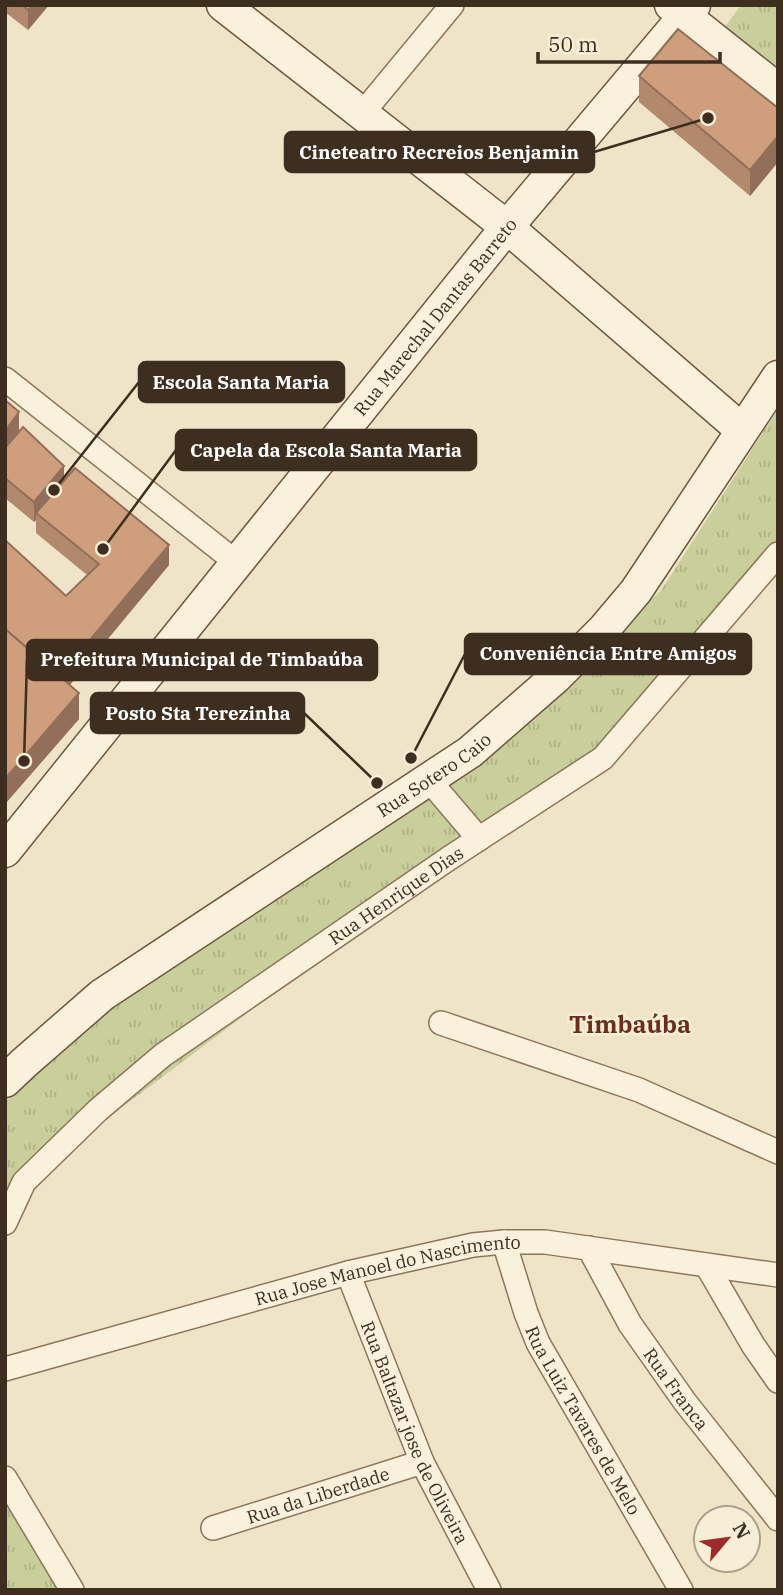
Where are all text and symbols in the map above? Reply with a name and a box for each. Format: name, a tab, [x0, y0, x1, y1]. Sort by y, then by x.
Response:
scale bar	[538, 21, 720, 65]
text: 50 m	[548, 30, 598, 58]
callout: Cineteatro Recreios Benjamin	[285, 132, 594, 172]
text: Cineteatro Recreios Benjamin	[299, 140, 580, 164]
street label: Rua Marechal Dantas Barreto	[348, 213, 522, 420]
callout: Escola Santa Maria	[139, 362, 344, 402]
text: Escola Santa Maria	[153, 370, 330, 394]
callout: Capela da Escola Santa Maria	[176, 430, 476, 470]
text: Capela da Escola Santa Maria	[190, 438, 462, 462]
callout: Conveniência Entre Amigos	[465, 634, 751, 674]
callout: Prefeitura Municipal de Timbaúba	[27, 640, 377, 680]
text: Conveniência Entre Amigos	[479, 641, 737, 665]
text: Prefeitura Municipal de Timbaúba	[41, 647, 364, 671]
callout: Posto Sta Terezinha	[91, 693, 304, 733]
text: Posto Sta Terezinha	[105, 701, 291, 725]
street label: Rua Sotero Caio	[372, 728, 496, 822]
street label: Rua Henrique Dias	[324, 841, 468, 949]
district label: Timbaúba	[569, 1008, 691, 1040]
street label: Rua Jose Manoel do Nascimento	[252, 1231, 521, 1310]
street label: Rua Baltazar jose de Oliveira	[356, 1317, 474, 1548]
street label: Rua Luiz Tavares de Melo	[521, 1322, 646, 1519]
street label: Rua Franca	[639, 1343, 714, 1435]
street label: Rua da Liberdade	[244, 1462, 392, 1528]
north arrow	[692, 1504, 762, 1574]
text: N	[728, 1518, 756, 1543]

